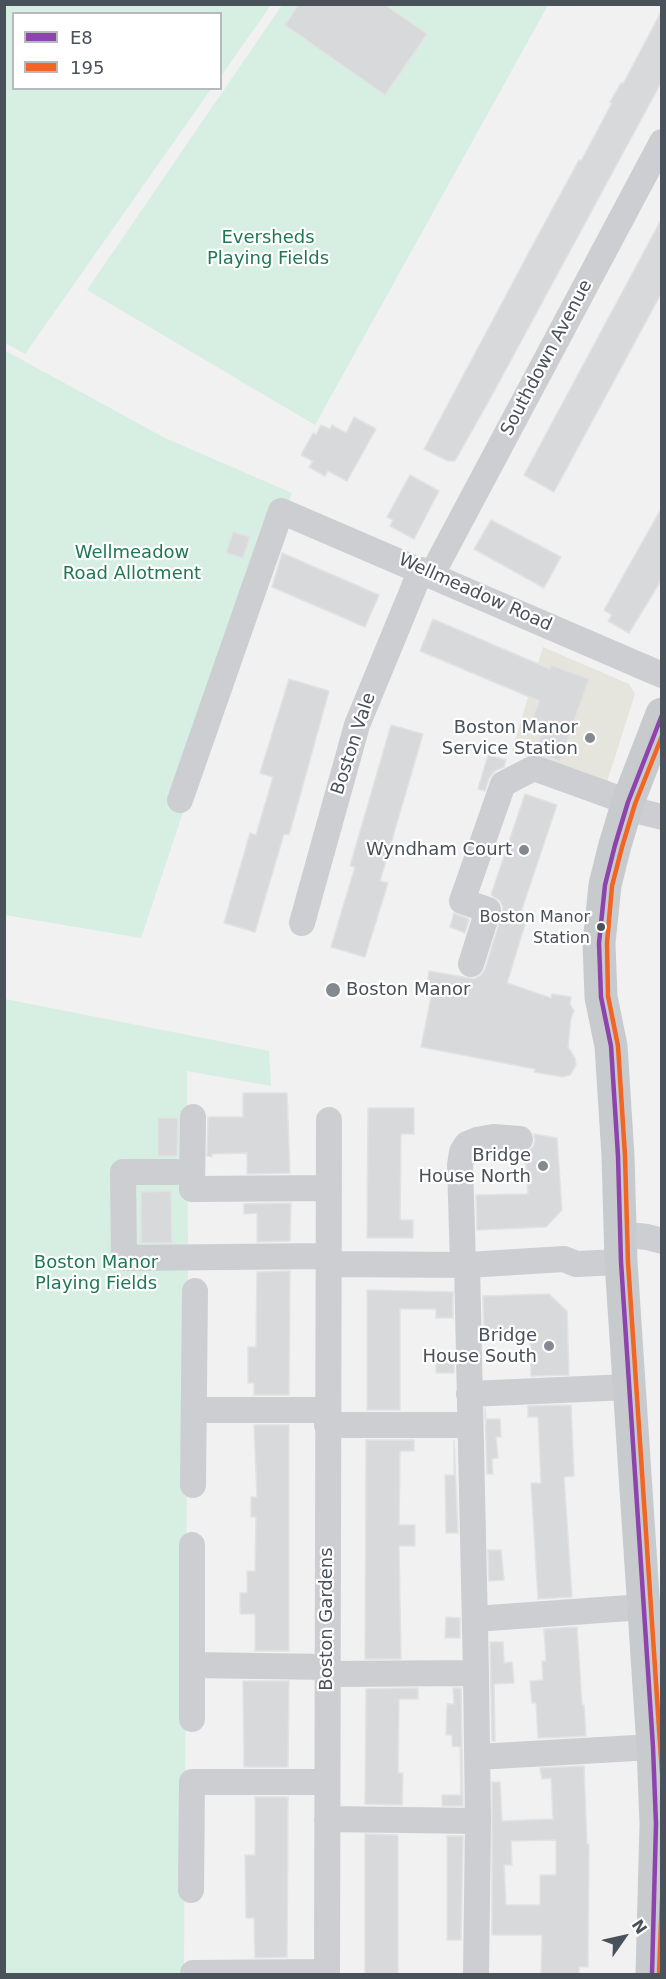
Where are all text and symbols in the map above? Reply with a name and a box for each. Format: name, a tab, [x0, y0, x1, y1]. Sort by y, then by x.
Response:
legend	[12, 12, 222, 90]
text: E8	[70, 27, 93, 48]
text: 195	[70, 57, 104, 78]
park label: Eversheds Playing Fields	[207, 227, 329, 270]
street label: Southdown Avenue	[497, 276, 597, 440]
park label: Wellmeadow Road Allotment	[63, 542, 201, 584]
street label: Wellmeadow Road	[395, 549, 555, 637]
street label: Boston Vale	[327, 690, 381, 798]
place label: Boston Manor Service Station	[442, 717, 578, 760]
marker: Boston Manor Service Station	[583, 731, 597, 745]
place label: Wyndham Court	[366, 839, 512, 861]
marker: Wyndham Court	[517, 843, 531, 857]
place label: Boston Manor Station	[479, 908, 590, 946]
marker: Boston Manor Station	[595, 921, 607, 933]
place label: Boston Manor	[346, 979, 470, 1001]
marker: Boston Manor	[324, 981, 342, 999]
place label: Bridge House North	[419, 1145, 531, 1188]
marker: Bridge House North	[536, 1159, 550, 1173]
park label: Boston Manor Playing Fields	[34, 1252, 158, 1294]
place label: Bridge House South	[423, 1325, 537, 1368]
marker: Bridge House South	[542, 1339, 556, 1353]
street label: Boston Gardens	[316, 1547, 338, 1691]
north arrow	[594, 1907, 654, 1967]
text: N	[628, 1916, 651, 1938]

